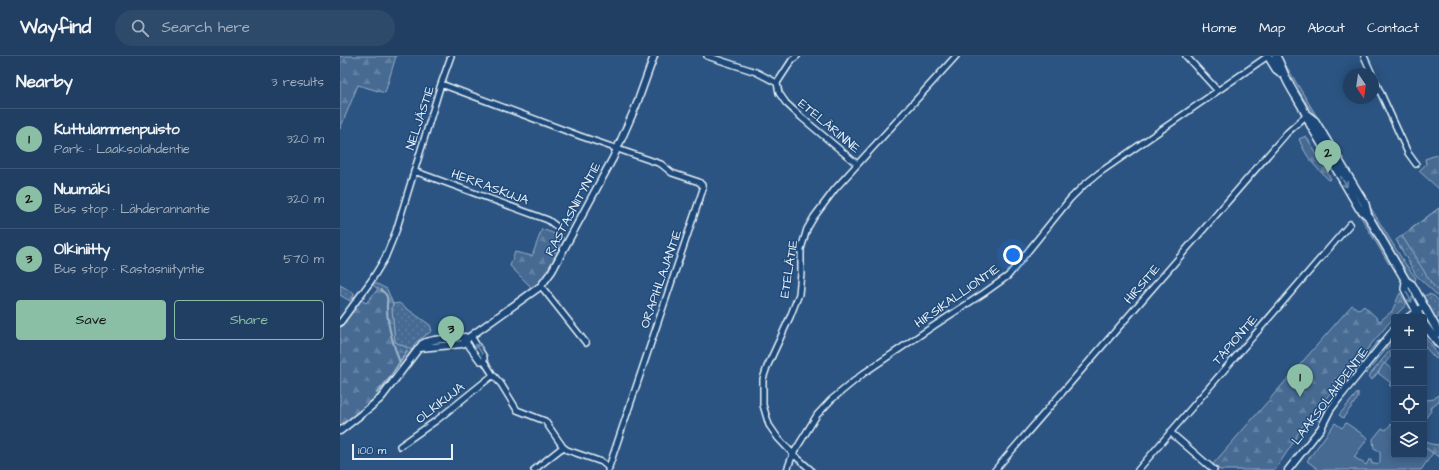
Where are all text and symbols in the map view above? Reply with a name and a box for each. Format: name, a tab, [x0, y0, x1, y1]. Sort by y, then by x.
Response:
search box	[115, 10, 395, 46]
text: Wayfind	[20, 14, 91, 41]
icon: search	[129, 17, 151, 39]
text: Search here	[161, 17, 250, 38]
text: Home	[1202, 18, 1237, 38]
text: Map	[1259, 18, 1285, 38]
text: About	[1307, 18, 1345, 38]
text: Contact	[1367, 18, 1419, 38]
north arrow	[1343, 68, 1379, 104]
text: Nearby	[16, 70, 73, 94]
text: 3 results	[271, 73, 324, 91]
street label: NELJÄSTIE	[401, 83, 439, 152]
street label: ETELÄRINNE	[794, 95, 864, 158]
text: Kuttulammenpuisto	[54, 119, 180, 140]
text: 1	[28, 130, 30, 148]
text: 320 m	[286, 130, 324, 148]
text: Park · Laaksolahdentie	[54, 140, 190, 158]
pin: 2	[1315, 140, 1341, 173]
street label: RASTASNIITYNTIE	[541, 159, 605, 259]
street label: HERRASKUJA	[449, 165, 532, 210]
one-way arrow	[1341, 176, 1349, 188]
text: Nuumäki	[54, 179, 109, 200]
text: 2	[25, 190, 33, 208]
text: 320 m	[286, 190, 324, 208]
text: Bus stop · Lähderannantie	[54, 200, 210, 218]
street label: ORAPIHLAJANTIE	[636, 227, 686, 331]
street label: ETELÄTIE	[776, 238, 803, 299]
text: Olkiniitty	[54, 239, 110, 260]
your location	[1003, 245, 1023, 265]
text: 3	[26, 250, 32, 268]
text: 570 m	[283, 250, 324, 268]
text: Bus stop · Rastasniityntie	[54, 260, 205, 278]
street label: HIRSIKALLIONTIE	[911, 260, 1003, 332]
street label: HIRSITIE	[1120, 260, 1164, 308]
one-way arrow	[1406, 290, 1414, 302]
button: Save	[16, 300, 166, 340]
button: Share	[174, 300, 324, 340]
street label: TAPIONTIE	[1208, 311, 1262, 369]
map controls	[1391, 314, 1427, 458]
button: +	[1391, 314, 1427, 350]
pin: 3	[438, 316, 464, 349]
one-way arrow	[474, 343, 483, 354]
street label: LAAKSOLAHDENTIE	[1287, 343, 1373, 448]
button: −	[1391, 350, 1427, 386]
pin: 1	[1287, 364, 1313, 397]
street label: OLKIKUJA	[412, 378, 469, 428]
button: locate	[1391, 386, 1427, 422]
button: layers	[1391, 422, 1427, 458]
scale bar	[352, 442, 453, 461]
text: 100 m	[358, 443, 386, 458]

